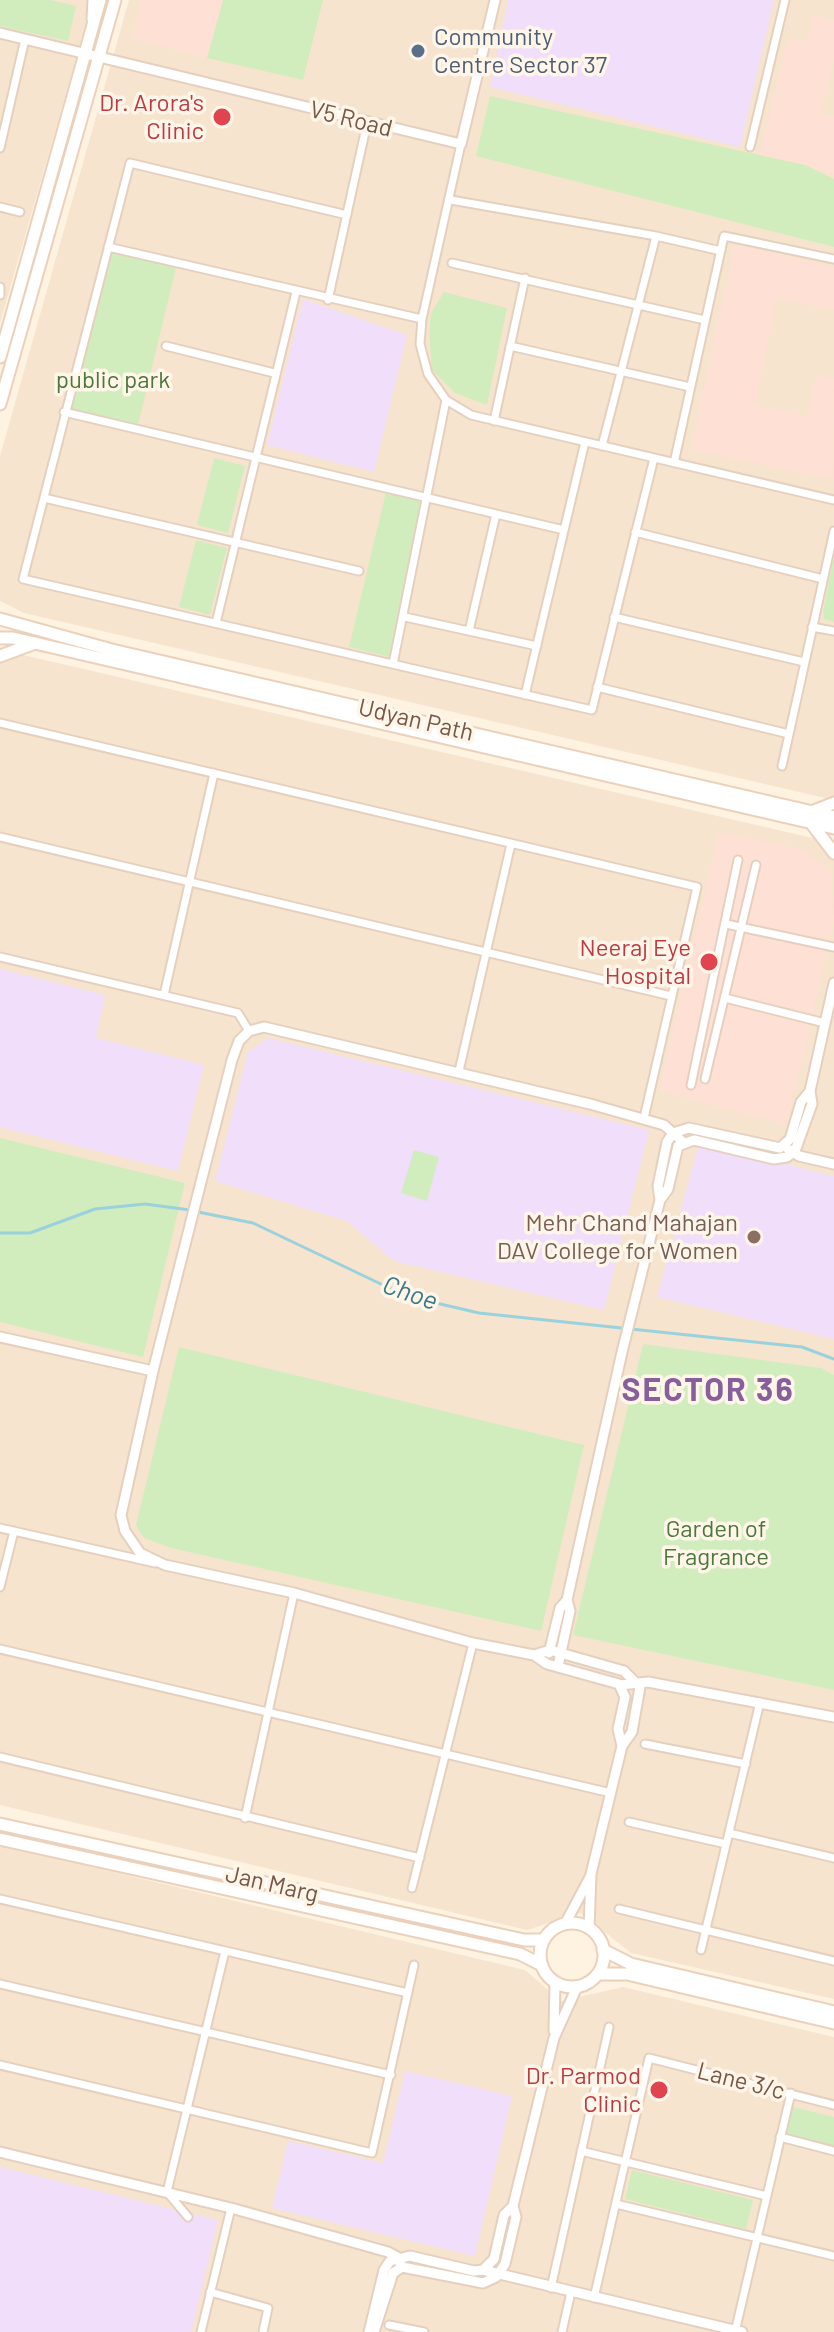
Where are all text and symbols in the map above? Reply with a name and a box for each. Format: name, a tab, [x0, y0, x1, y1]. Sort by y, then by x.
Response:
place label: Community Centre Sector 37	[434, 23, 607, 79]
marker: Community Centre Sector 37	[409, 42, 427, 60]
place label: Dr. Arora's Clinic	[99, 89, 204, 145]
street label: V5 Road	[307, 95, 395, 143]
marker: Dr. Arora's Clinic	[211, 106, 233, 128]
park label: public park	[56, 366, 170, 394]
street label: Udyan Path	[356, 693, 476, 747]
place label: Neeraj Eye Hospital	[580, 934, 691, 990]
marker: Neeraj Eye Hospital	[698, 951, 720, 973]
place label: Mehr Chand Mahajan DAV College for Women	[497, 1209, 738, 1265]
marker: Mehr Chand Mahajan DAV College for Women	[745, 1228, 763, 1246]
water label: Choe	[378, 1269, 442, 1317]
district label: SECTOR 36	[621, 1371, 795, 1409]
park label: Garden of Fragrance	[663, 1515, 769, 1571]
street label: Jan Marg	[223, 1859, 321, 1909]
street label: Lane 3/c	[694, 2056, 788, 2106]
place label: Dr. Parmod Clinic	[526, 2062, 641, 2118]
marker: Dr. Parmod Clinic	[648, 2079, 670, 2101]

